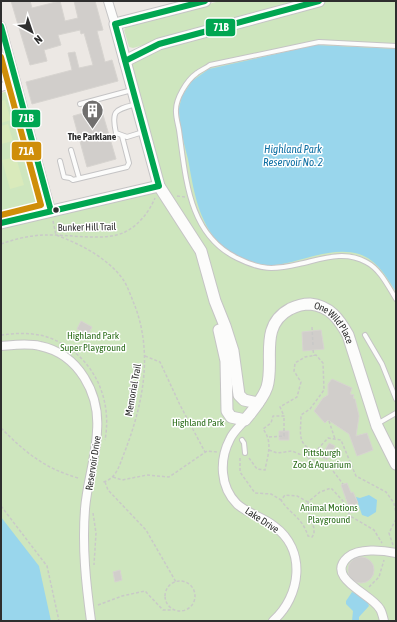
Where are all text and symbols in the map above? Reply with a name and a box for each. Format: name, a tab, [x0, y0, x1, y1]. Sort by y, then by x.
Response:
north arrow	[12, 12, 52, 52]
line badge: 71B	[205, 18, 236, 37]
text: 71B	[213, 21, 230, 33]
text: N	[32, 33, 45, 46]
building icon: The Parklane	[79, 97, 105, 130]
line badge: 71B	[11, 109, 41, 128]
text: 71B	[18, 112, 35, 124]
place label: The Parklane	[68, 131, 117, 142]
line badge: 71A	[11, 141, 42, 161]
water label: Highland Park Reservoir No. 2	[263, 143, 323, 168]
text: 71A	[18, 145, 34, 157]
unlabelled marker	[51, 205, 61, 215]
street label: Bunker Hill Trail	[58, 221, 117, 233]
street label: One Wild Place	[313, 299, 356, 345]
park label: Highland Park Super Playground	[60, 330, 126, 353]
street label: Memorial Trail	[123, 363, 143, 417]
park label: Highland Park	[172, 417, 225, 428]
street label: Reservoir Drive	[83, 434, 103, 491]
park label: Pittsburgh Zoo & Aquarium	[293, 447, 351, 470]
park label: Animal Motions Playground	[300, 502, 358, 525]
street label: Lake Drive	[243, 505, 281, 535]

